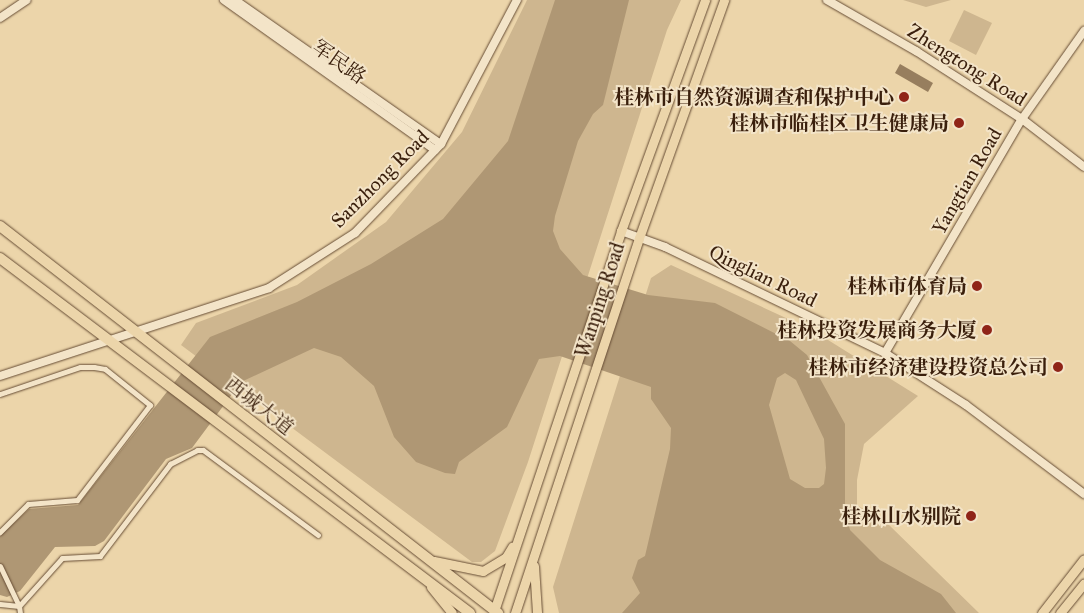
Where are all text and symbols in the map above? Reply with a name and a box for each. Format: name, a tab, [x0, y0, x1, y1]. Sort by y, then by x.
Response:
street label: Zhengtong Road	[903, 19, 1031, 111]
street label: 军民路	[308, 35, 370, 89]
place label: 桂林市自然资源调查和保护中心	[614, 85, 894, 109]
marker: 桂林市自然资源调查和保护中心	[898, 91, 910, 103]
place label: 桂林市临桂区卫生健康局	[729, 111, 949, 135]
marker: 桂林市临桂区卫生健康局	[953, 117, 965, 129]
street label: Yangtian Road	[927, 124, 1007, 238]
street label: Sanzhong Road	[326, 125, 434, 233]
street label: Wanping Road	[570, 239, 630, 361]
street label: Qinglian Road	[705, 240, 821, 312]
place label: 桂林市体育局	[847, 274, 967, 298]
marker: 桂林市体育局	[971, 280, 983, 292]
place label: 桂林投资发展商务大厦	[777, 318, 977, 342]
marker: 桂林投资发展商务大厦	[981, 324, 993, 336]
place label: 桂林市经济建设投资总公司	[808, 355, 1048, 379]
marker: 桂林市经济建设投资总公司	[1052, 361, 1064, 373]
street label: 西城大道	[220, 372, 298, 440]
place label: 桂林山水别院	[841, 504, 961, 528]
marker: 桂林山水别院	[965, 510, 977, 522]

